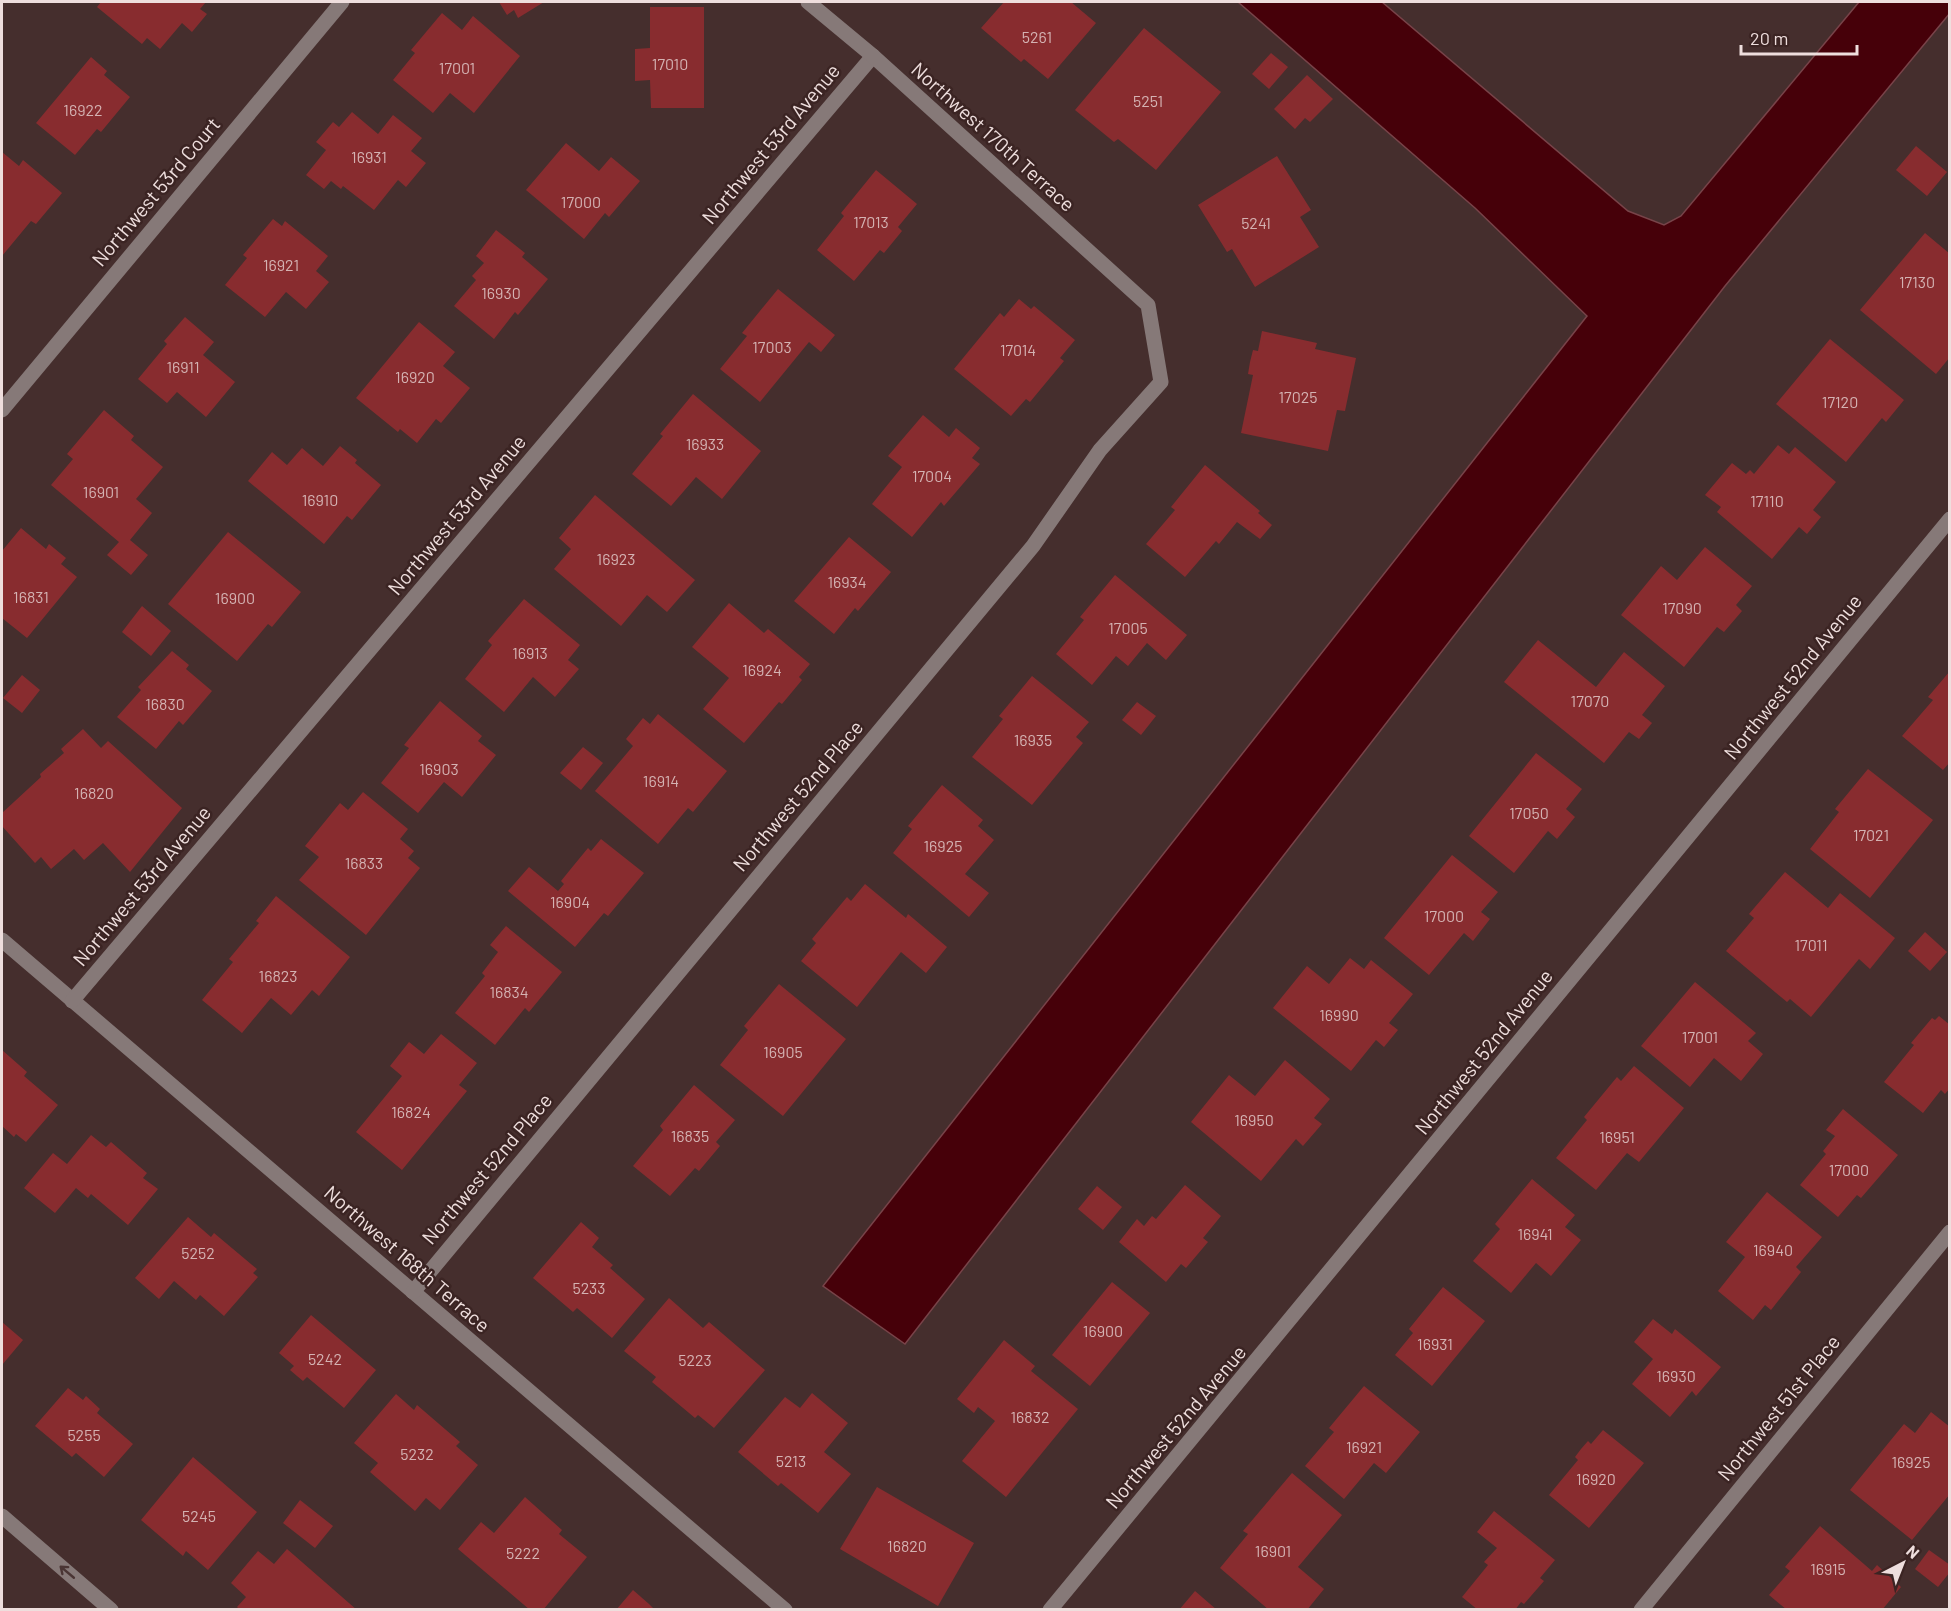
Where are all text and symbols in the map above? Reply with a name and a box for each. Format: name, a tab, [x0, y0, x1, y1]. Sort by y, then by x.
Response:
scale bar	[1741, 18, 1856, 56]
house number: 5261	[1022, 27, 1052, 46]
text: 20 m	[1750, 27, 1788, 49]
house number: 17010	[652, 54, 688, 73]
street label: Northwest 170th Terrace	[907, 57, 1080, 216]
house number: 17001	[439, 58, 475, 77]
street label: Northwest 53rd Avenue	[696, 58, 844, 228]
house number: 5251	[1133, 91, 1163, 110]
house number: 16922	[63, 100, 103, 119]
street label: Northwest 53rd Court	[86, 112, 224, 271]
house number: 16931	[351, 147, 387, 166]
house number: 17000	[561, 192, 601, 211]
house number: 17013	[853, 212, 889, 231]
house number: 5241	[1241, 213, 1271, 232]
house number: 16921	[263, 255, 299, 274]
house number: 17130	[1899, 272, 1935, 291]
house number: 16930	[481, 283, 521, 302]
house number: 17003	[752, 337, 792, 356]
house number: 17014	[1000, 340, 1036, 359]
house number: 16911	[166, 357, 200, 376]
house number: 16920	[395, 367, 435, 386]
house number: 17025	[1278, 387, 1318, 406]
house number: 17120	[1822, 392, 1858, 411]
street label: Northwest 53rd Avenue	[382, 429, 530, 599]
house number: 16933	[686, 434, 724, 453]
house number: 17004	[912, 466, 952, 485]
house number: 16901	[83, 482, 119, 501]
house number: 16910	[302, 490, 338, 509]
house number: 17110	[1750, 491, 1784, 510]
house number: 16923	[597, 549, 635, 568]
house number: 16934	[827, 572, 867, 591]
house number: 16831	[13, 587, 49, 606]
house number: 16900	[215, 588, 255, 607]
street label: Northwest 52nd Avenue	[1718, 589, 1866, 764]
house number: 17090	[1662, 598, 1702, 617]
house number: 17005	[1108, 618, 1148, 637]
house number: 16913	[512, 643, 548, 662]
house number: 16924	[742, 660, 782, 679]
house number: 17070	[1571, 691, 1609, 710]
house number: 16830	[145, 694, 185, 713]
street label: Northwest 52nd Place	[727, 715, 867, 876]
house number: 16935	[1014, 730, 1052, 749]
house number: 16903	[419, 759, 459, 778]
house number: 16914	[643, 771, 679, 790]
house number: 16820	[74, 783, 114, 802]
street label: Northwest 53rd Avenue	[67, 800, 215, 970]
house number: 17050	[1509, 803, 1549, 822]
house number: 17021	[1853, 825, 1889, 844]
house number: 16925	[924, 836, 962, 855]
house number: 16833	[345, 853, 383, 872]
house number: 16904	[550, 892, 590, 911]
house number: 17000	[1424, 906, 1464, 925]
house number: 17011	[1794, 935, 1828, 954]
street label: Northwest 52nd Avenue	[1409, 964, 1557, 1139]
house number: 16823	[259, 966, 297, 985]
house number: 16834	[489, 982, 529, 1001]
house number: 16990	[1319, 1005, 1359, 1024]
house number: 17001	[1682, 1027, 1718, 1046]
house number: 16905	[763, 1042, 803, 1061]
street label: Northwest 52nd Place	[416, 1088, 556, 1249]
house number: 16824	[391, 1102, 431, 1121]
house number: 16950	[1234, 1110, 1274, 1129]
house number: 16835	[671, 1126, 709, 1145]
house number: 16951	[1599, 1127, 1635, 1146]
house number: 17000	[1829, 1160, 1869, 1179]
street label: Northwest 168th Terrace	[320, 1180, 495, 1337]
house number: 16941	[1517, 1224, 1553, 1243]
house number: 16940	[1753, 1240, 1793, 1259]
house number: 5252	[181, 1243, 215, 1262]
house number: 5233	[572, 1278, 606, 1297]
house number: 16900	[1083, 1321, 1123, 1340]
street label: Northwest 51st Place	[1712, 1330, 1844, 1485]
house number: 16931	[1417, 1334, 1453, 1353]
street label: Northwest 52nd Avenue	[1100, 1340, 1250, 1513]
house number: 5242	[308, 1349, 342, 1368]
house number: 5223	[678, 1350, 712, 1369]
house number: 16930	[1656, 1366, 1696, 1385]
house number: 16832	[1011, 1407, 1050, 1426]
house number: 5255	[67, 1425, 101, 1444]
house number: 16921	[1346, 1437, 1382, 1456]
house number: 5232	[400, 1444, 434, 1463]
house number: 5213	[776, 1451, 806, 1470]
house number: 16925	[1892, 1452, 1930, 1471]
house number: 16920	[1576, 1469, 1616, 1488]
house number: 5245	[182, 1506, 216, 1525]
north arrow	[1873, 1533, 1933, 1593]
house number: 16820	[887, 1536, 927, 1555]
house number: 16901	[1255, 1541, 1291, 1560]
text: N	[1903, 1541, 1924, 1562]
house number: 5222	[506, 1543, 540, 1562]
house number: 16915	[1810, 1559, 1846, 1578]
one-way arrow	[59, 1565, 75, 1578]

